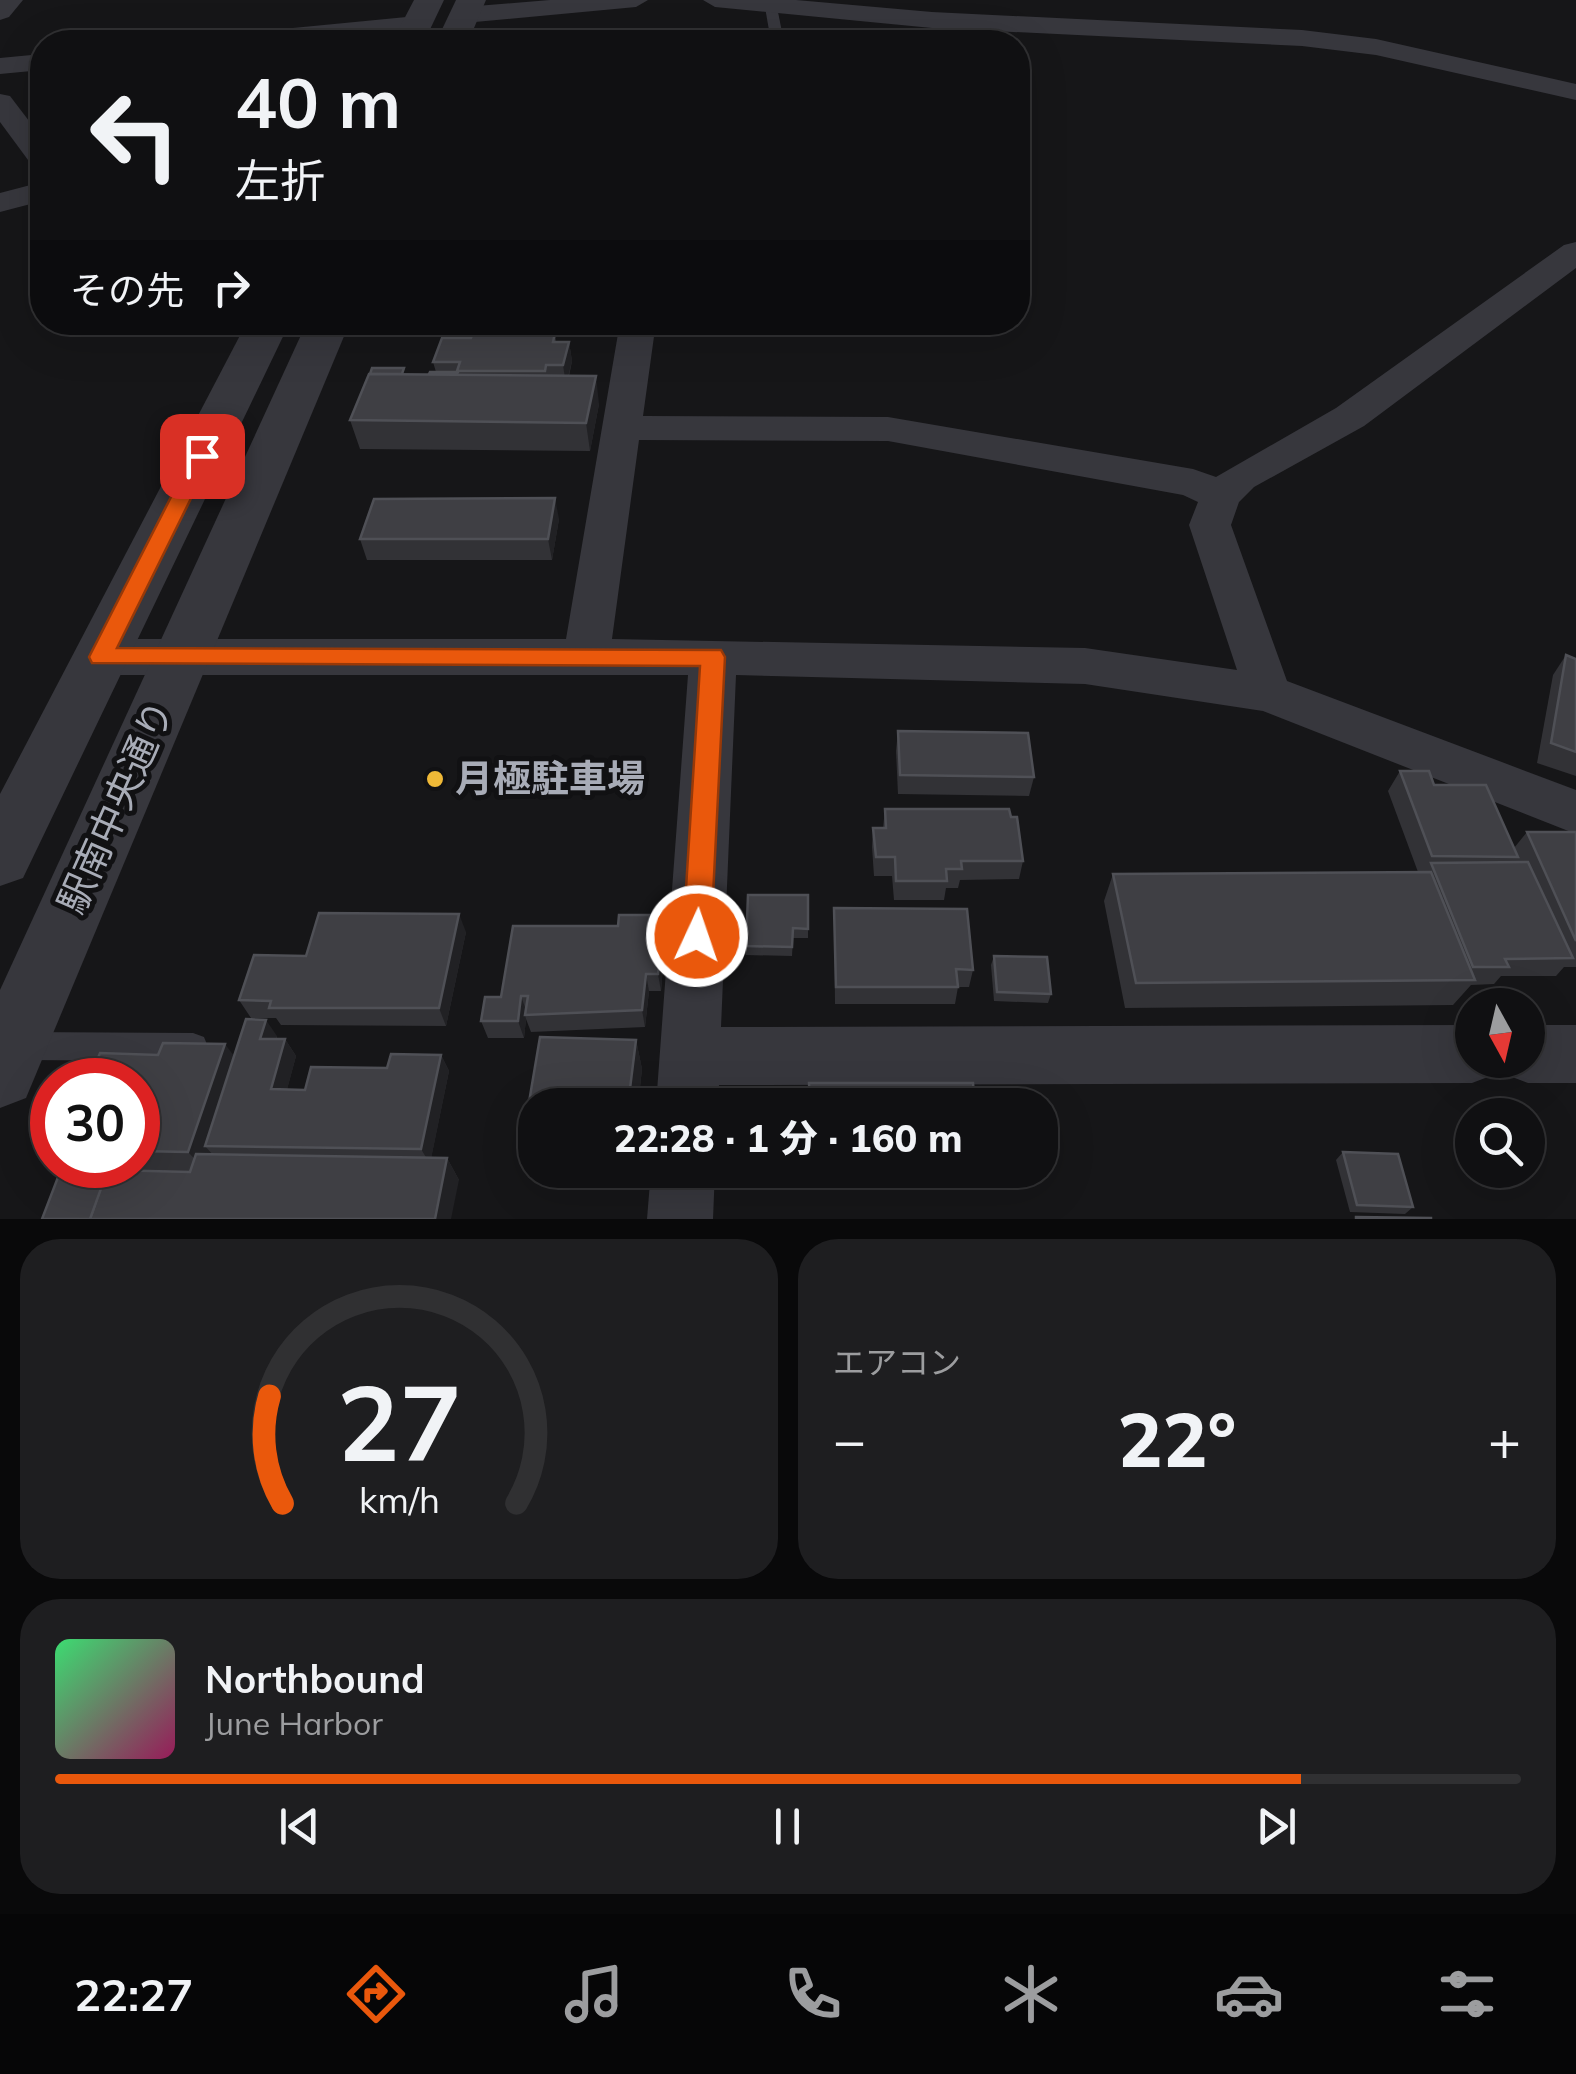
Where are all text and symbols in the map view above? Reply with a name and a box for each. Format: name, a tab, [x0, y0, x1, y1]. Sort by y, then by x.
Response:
text: 40 m	[235, 58, 401, 146]
icon: left	[70, 70, 200, 200]
text: 左折	[235, 152, 325, 208]
icon: right	[204, 260, 259, 315]
text: その先	[70, 266, 184, 314]
pin	[160, 414, 245, 499]
icon: arrive	[175, 429, 230, 484]
street label: 駅南中央通り	[47, 693, 183, 921]
place label: 月極駐車場	[455, 754, 645, 802]
marker: 月極駐車場	[424, 768, 446, 790]
position arrow	[645, 884, 749, 988]
north arrow	[1455, 988, 1545, 1078]
map controls	[1455, 988, 1545, 1188]
speed limit sign: 30	[30, 1058, 160, 1188]
button: search	[1455, 1098, 1545, 1188]
text: 22:28 · 1 分 · 160 m	[613, 1114, 963, 1162]
text: エアコン	[833, 1342, 961, 1382]
text: 27	[337, 1356, 461, 1487]
text: 22°	[1118, 1392, 1236, 1486]
text: −	[833, 1405, 866, 1474]
text: +	[1488, 1405, 1521, 1474]
text: km/h	[359, 1477, 439, 1522]
text: Northbound	[205, 1655, 425, 1703]
text: June Harbor	[205, 1703, 383, 1743]
icon: previous	[272, 1799, 327, 1854]
icon: pause	[760, 1799, 815, 1854]
icon: next	[1249, 1799, 1304, 1854]
icon: directions	[341, 1959, 411, 2029]
icon: music	[559, 1959, 629, 2029]
icon: phone	[778, 1959, 848, 2029]
icon: climate	[996, 1959, 1066, 2029]
icon: car	[1214, 1959, 1284, 2029]
icon: filters	[1432, 1959, 1502, 2029]
text: 22:27	[74, 1966, 193, 2022]

